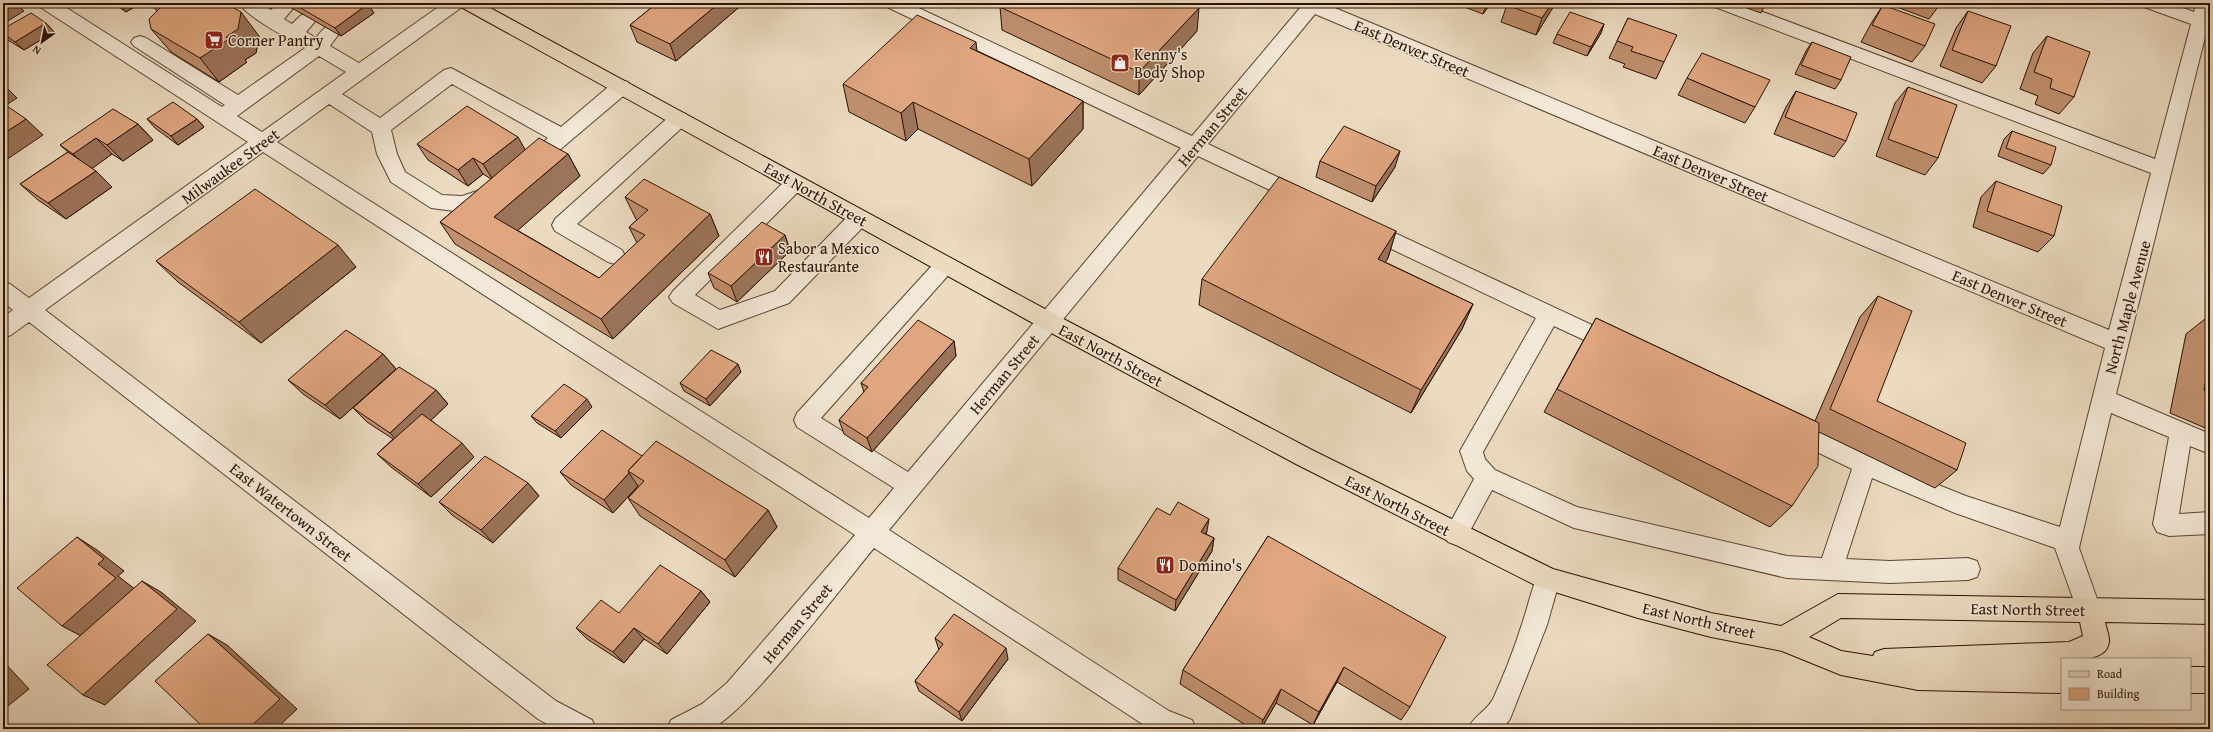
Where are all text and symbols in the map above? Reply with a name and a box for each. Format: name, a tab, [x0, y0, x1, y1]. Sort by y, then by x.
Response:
street label: East Denver Street	[1351, 13, 1474, 83]
north arrow	[22, 22, 62, 62]
place label: Corner Pantry	[228, 28, 323, 52]
supermarket icon: Corner Pantry	[203, 29, 225, 51]
text: N	[29, 41, 44, 59]
place label: Kenny's Body Shop	[1134, 42, 1205, 84]
shop icon: Kenny's Body Shop	[1109, 52, 1131, 74]
street label: Herman Street	[1171, 80, 1253, 171]
street label: Milwaukee Street	[176, 122, 284, 210]
street label: East Denver Street	[1650, 138, 1773, 208]
street label: East North Street	[760, 156, 872, 233]
place label: Sabor a Mexico Restaurante	[778, 236, 879, 278]
street label: North Maple Avenue	[2098, 238, 2156, 376]
restaurant icon: Sabor a Mexico Restaurante	[753, 246, 775, 268]
street label: East Denver Street	[1949, 263, 2072, 333]
street label: East North Street	[1055, 317, 1168, 393]
street label: Herman Street	[963, 328, 1045, 419]
street label: East Watertown Street	[225, 457, 358, 568]
street label: East North Street	[1341, 468, 1455, 542]
place label: Domino's	[1179, 553, 1242, 577]
restaurant icon: Domino's	[1154, 554, 1176, 576]
street label: Herman Street	[756, 577, 838, 668]
street label: East North Street	[1640, 595, 1758, 645]
street label: East North Street	[1970, 596, 2086, 622]
legend	[2061, 658, 2191, 710]
text: Road	[2097, 665, 2123, 682]
text: Building	[2097, 685, 2140, 702]

